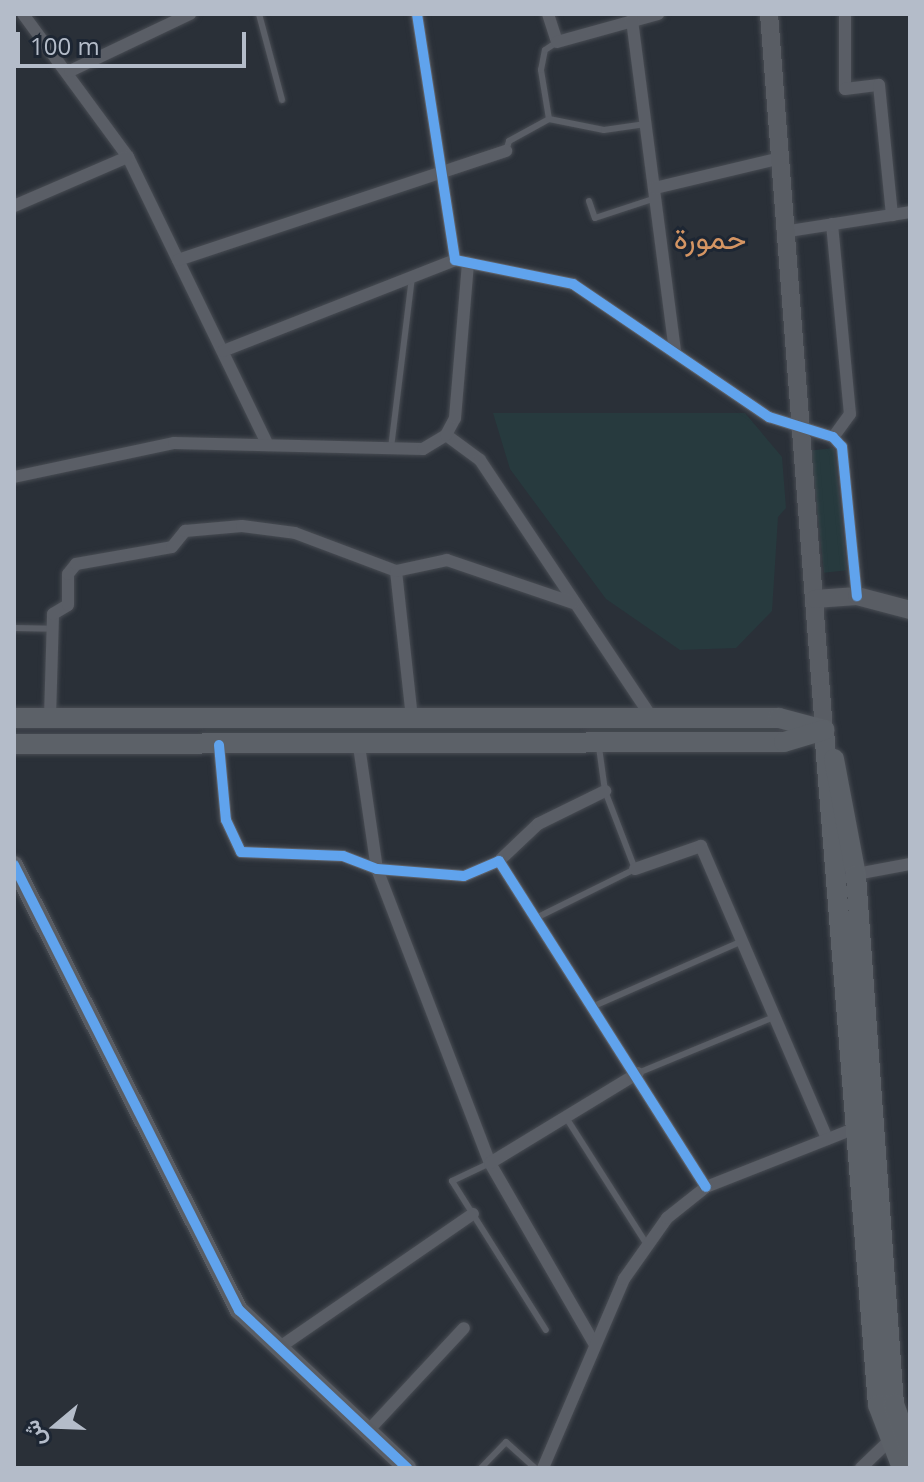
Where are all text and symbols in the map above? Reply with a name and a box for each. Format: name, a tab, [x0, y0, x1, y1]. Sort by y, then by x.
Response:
scale bar	[20, 16, 250, 66]
text: 100 m	[30, 29, 100, 62]
district label: حمورة	[674, 220, 746, 256]
north arrow	[16, 1386, 96, 1466]
text: ش	[15, 1416, 52, 1451]

